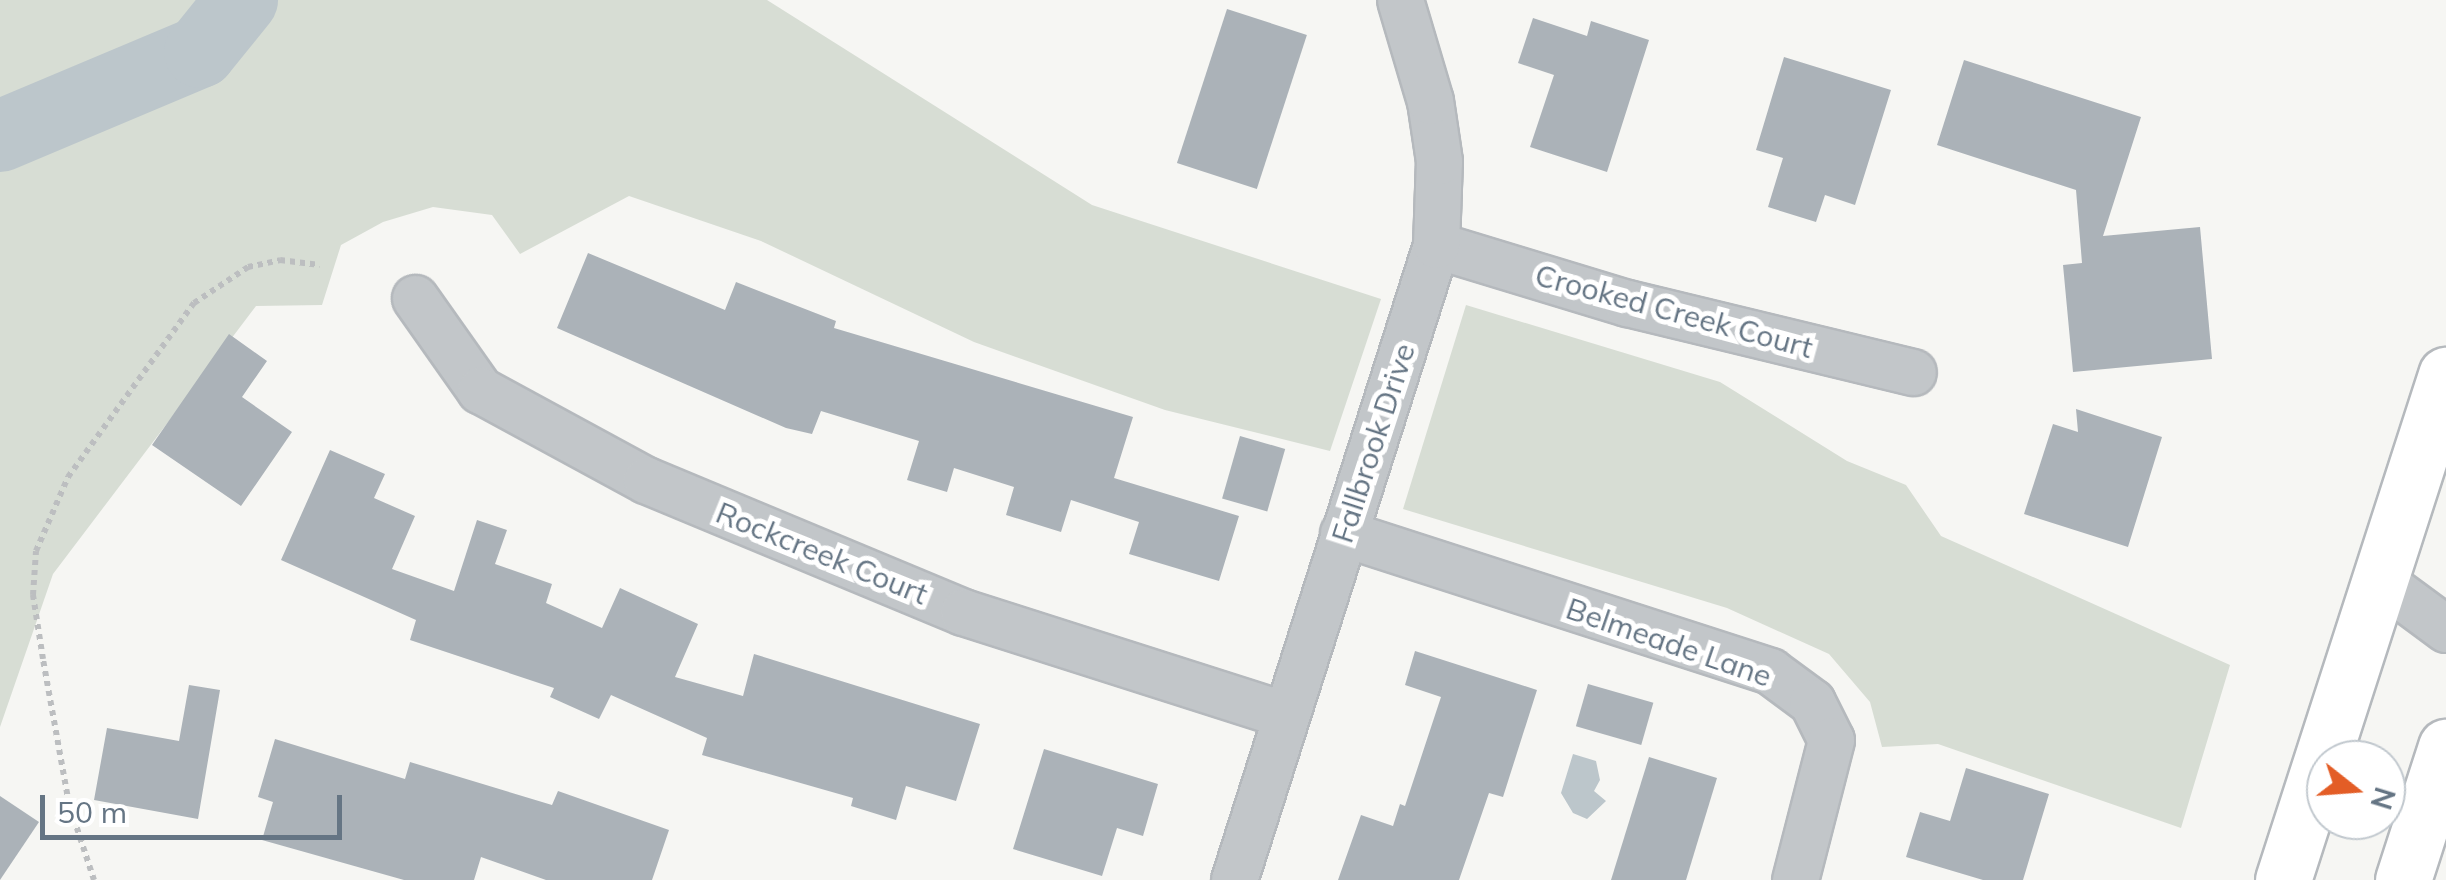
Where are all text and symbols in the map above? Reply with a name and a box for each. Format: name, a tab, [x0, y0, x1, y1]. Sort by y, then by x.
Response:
street label: Crooked Creek Court	[1531, 257, 1817, 365]
street label: Fallbrook Drive	[1324, 339, 1422, 547]
street label: Rockcreek Court	[711, 494, 933, 612]
street label: Belmeade Lane	[1562, 590, 1776, 694]
north arrow	[2306, 740, 2406, 840]
scale bar	[45, 775, 348, 837]
text: N	[2363, 783, 2403, 814]
text: 50 m	[57, 793, 127, 831]

